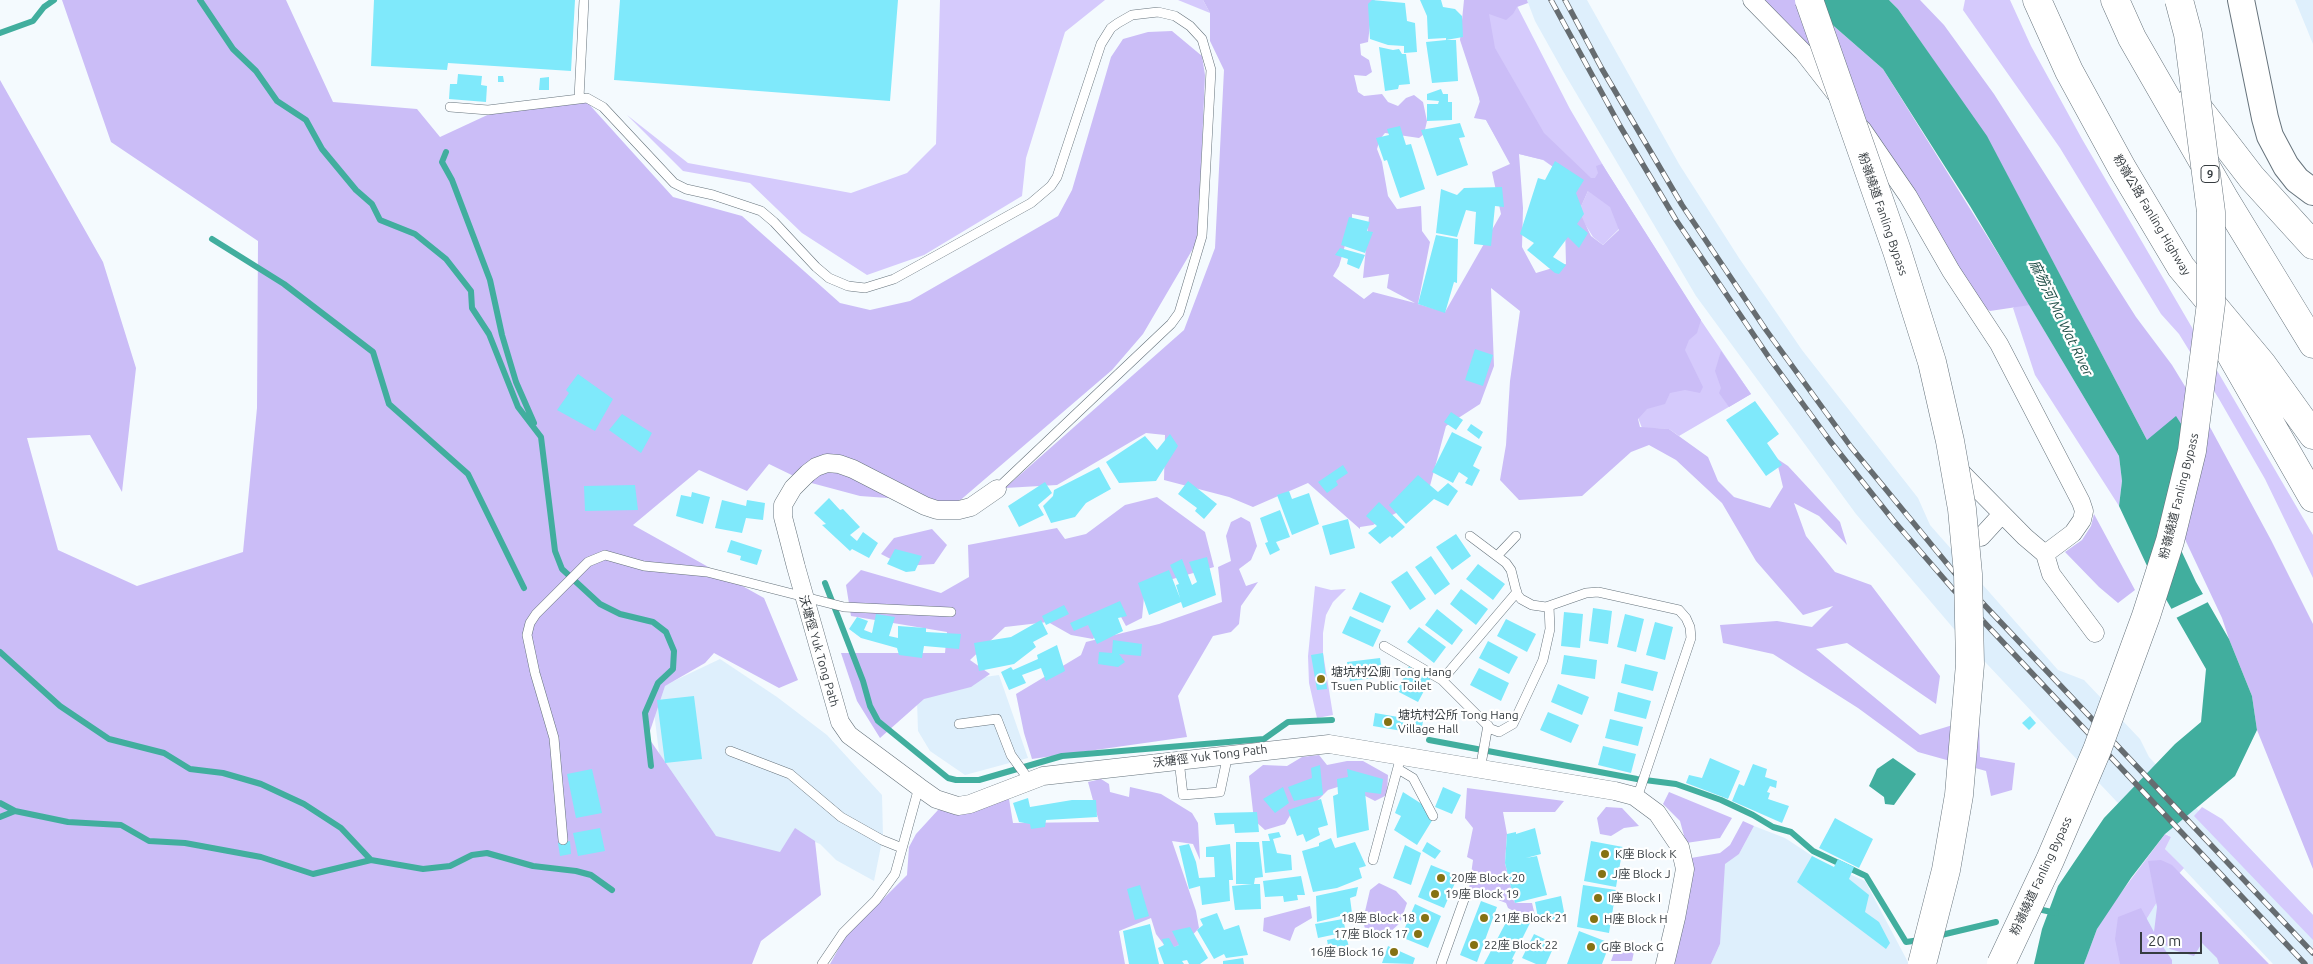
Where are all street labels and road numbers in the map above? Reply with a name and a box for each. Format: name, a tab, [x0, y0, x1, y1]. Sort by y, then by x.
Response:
street label: 粉嶺繞道 Fanling Bypass	[1855, 151, 1911, 277]
street label: 粉嶺公路 Fanling Highway	[2110, 152, 2194, 278]
road number: 9	[2201, 165, 2219, 182]
street label: 粉嶺繞道 Fanling Bypass	[2156, 432, 2202, 560]
street label: 沃塘徑 Yuk Tong Path	[796, 594, 842, 708]
street label: 沃塘徑 Yuk Tong Path	[1152, 742, 1268, 770]
street label: 粉嶺繞道 Fanling Bypass	[2007, 814, 2075, 938]

